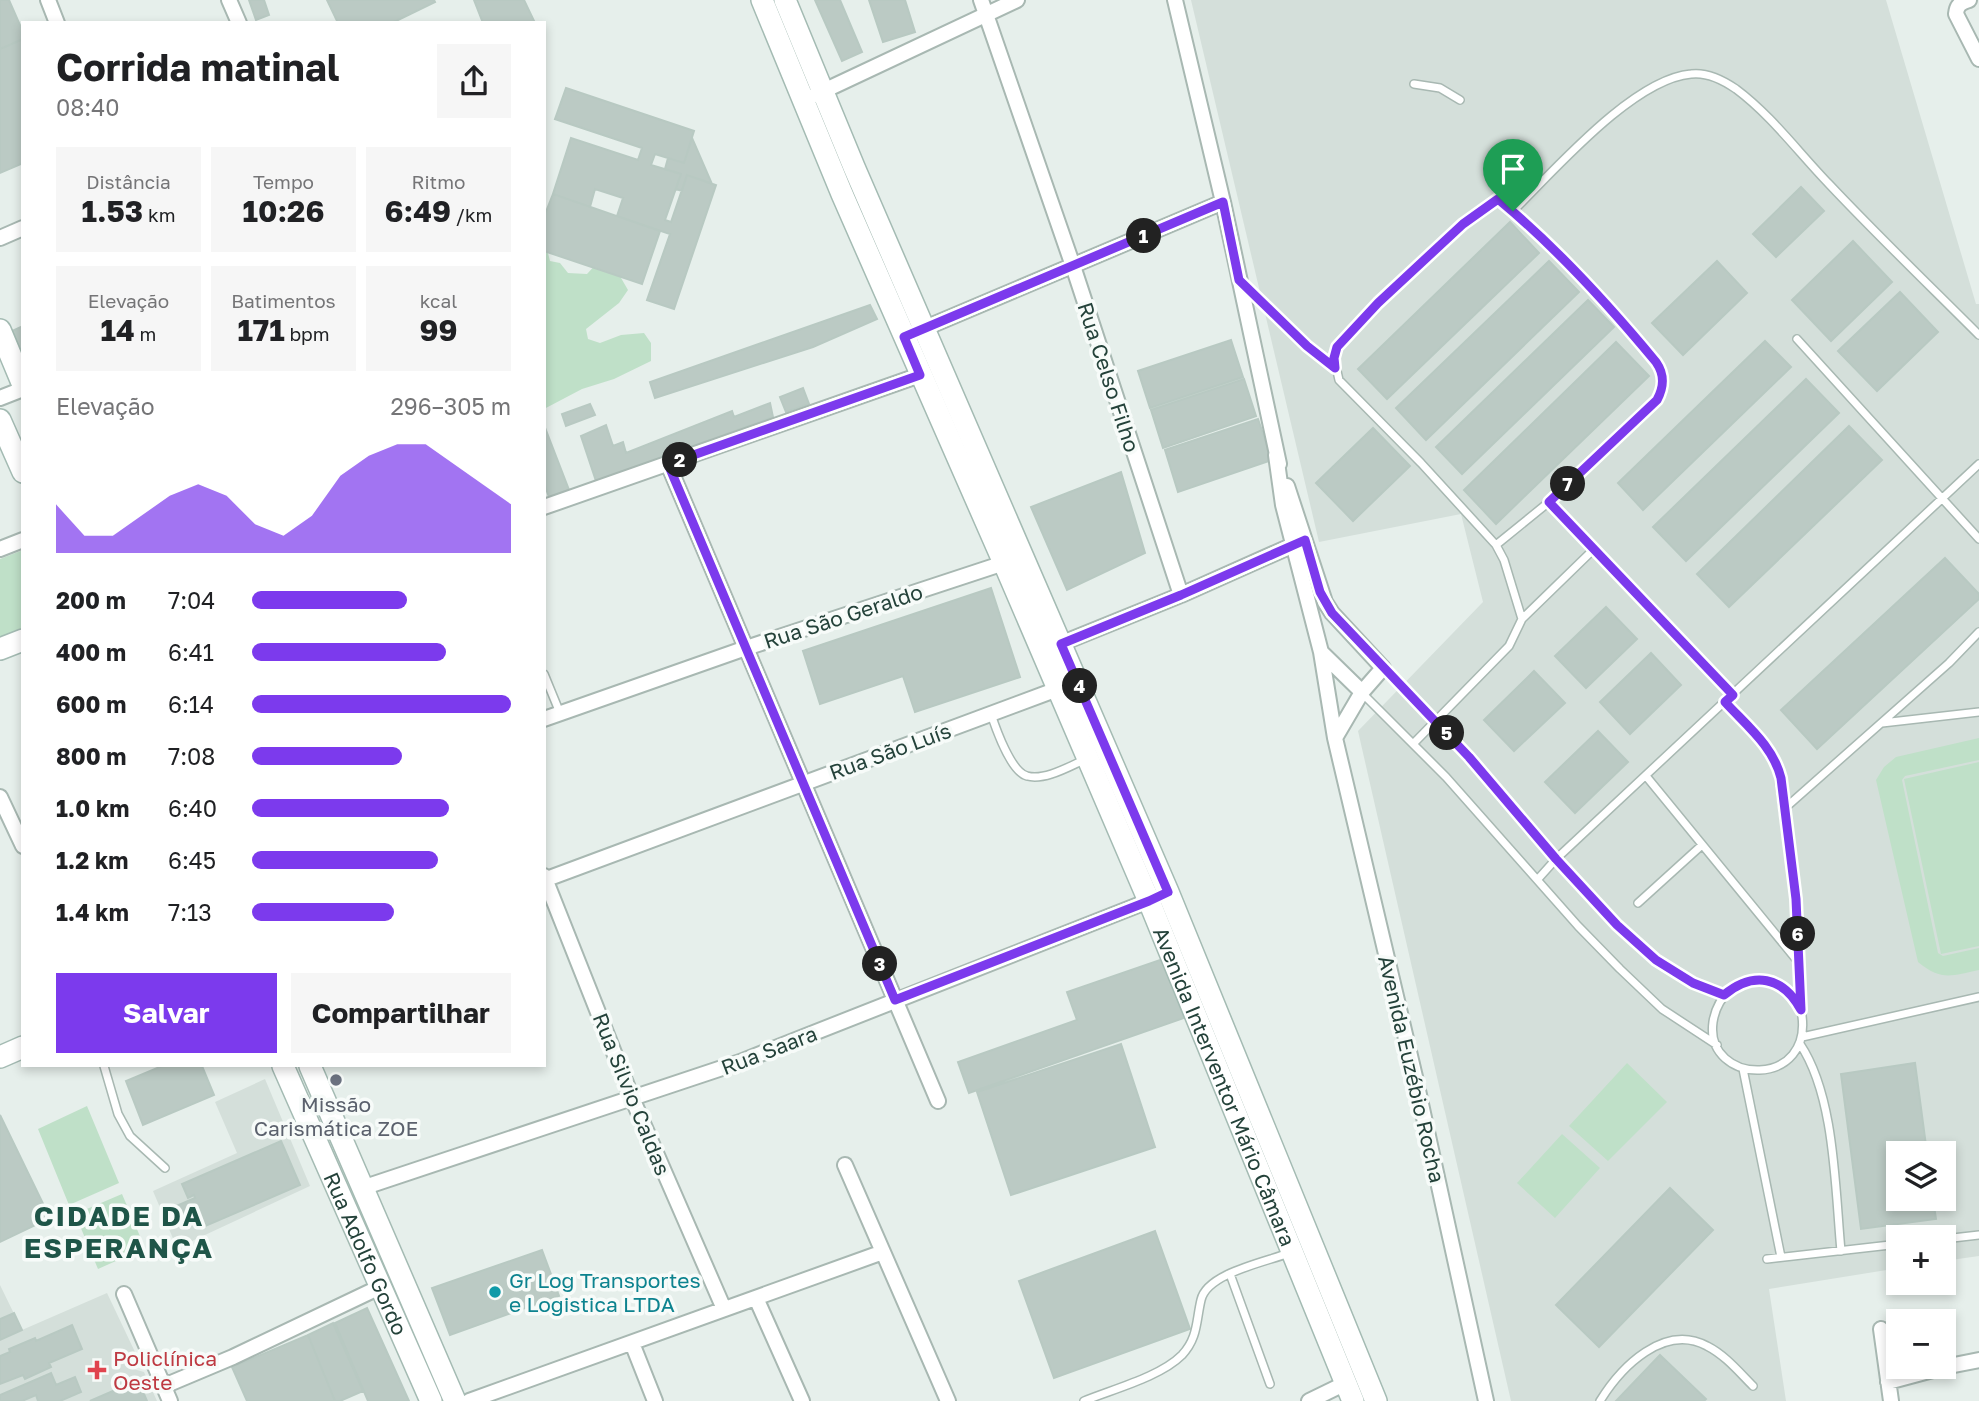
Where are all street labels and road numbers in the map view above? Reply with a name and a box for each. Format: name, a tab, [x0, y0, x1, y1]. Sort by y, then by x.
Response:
street label: Rua Celso Filho	[1073, 299, 1145, 455]
street label: Rua São Geraldo	[760, 578, 926, 654]
street label: Rua São Luís	[825, 717, 955, 785]
street label: Avenida Interventor Mário Câmara	[1148, 923, 1301, 1250]
street label: Avenida Euzébio Rocha	[1373, 953, 1451, 1185]
street label: Rua Silvio Caldas	[588, 1009, 676, 1179]
street label: Rua Saara	[717, 1020, 821, 1080]
street label: Rua Adolfo Gordo	[318, 1168, 413, 1339]

